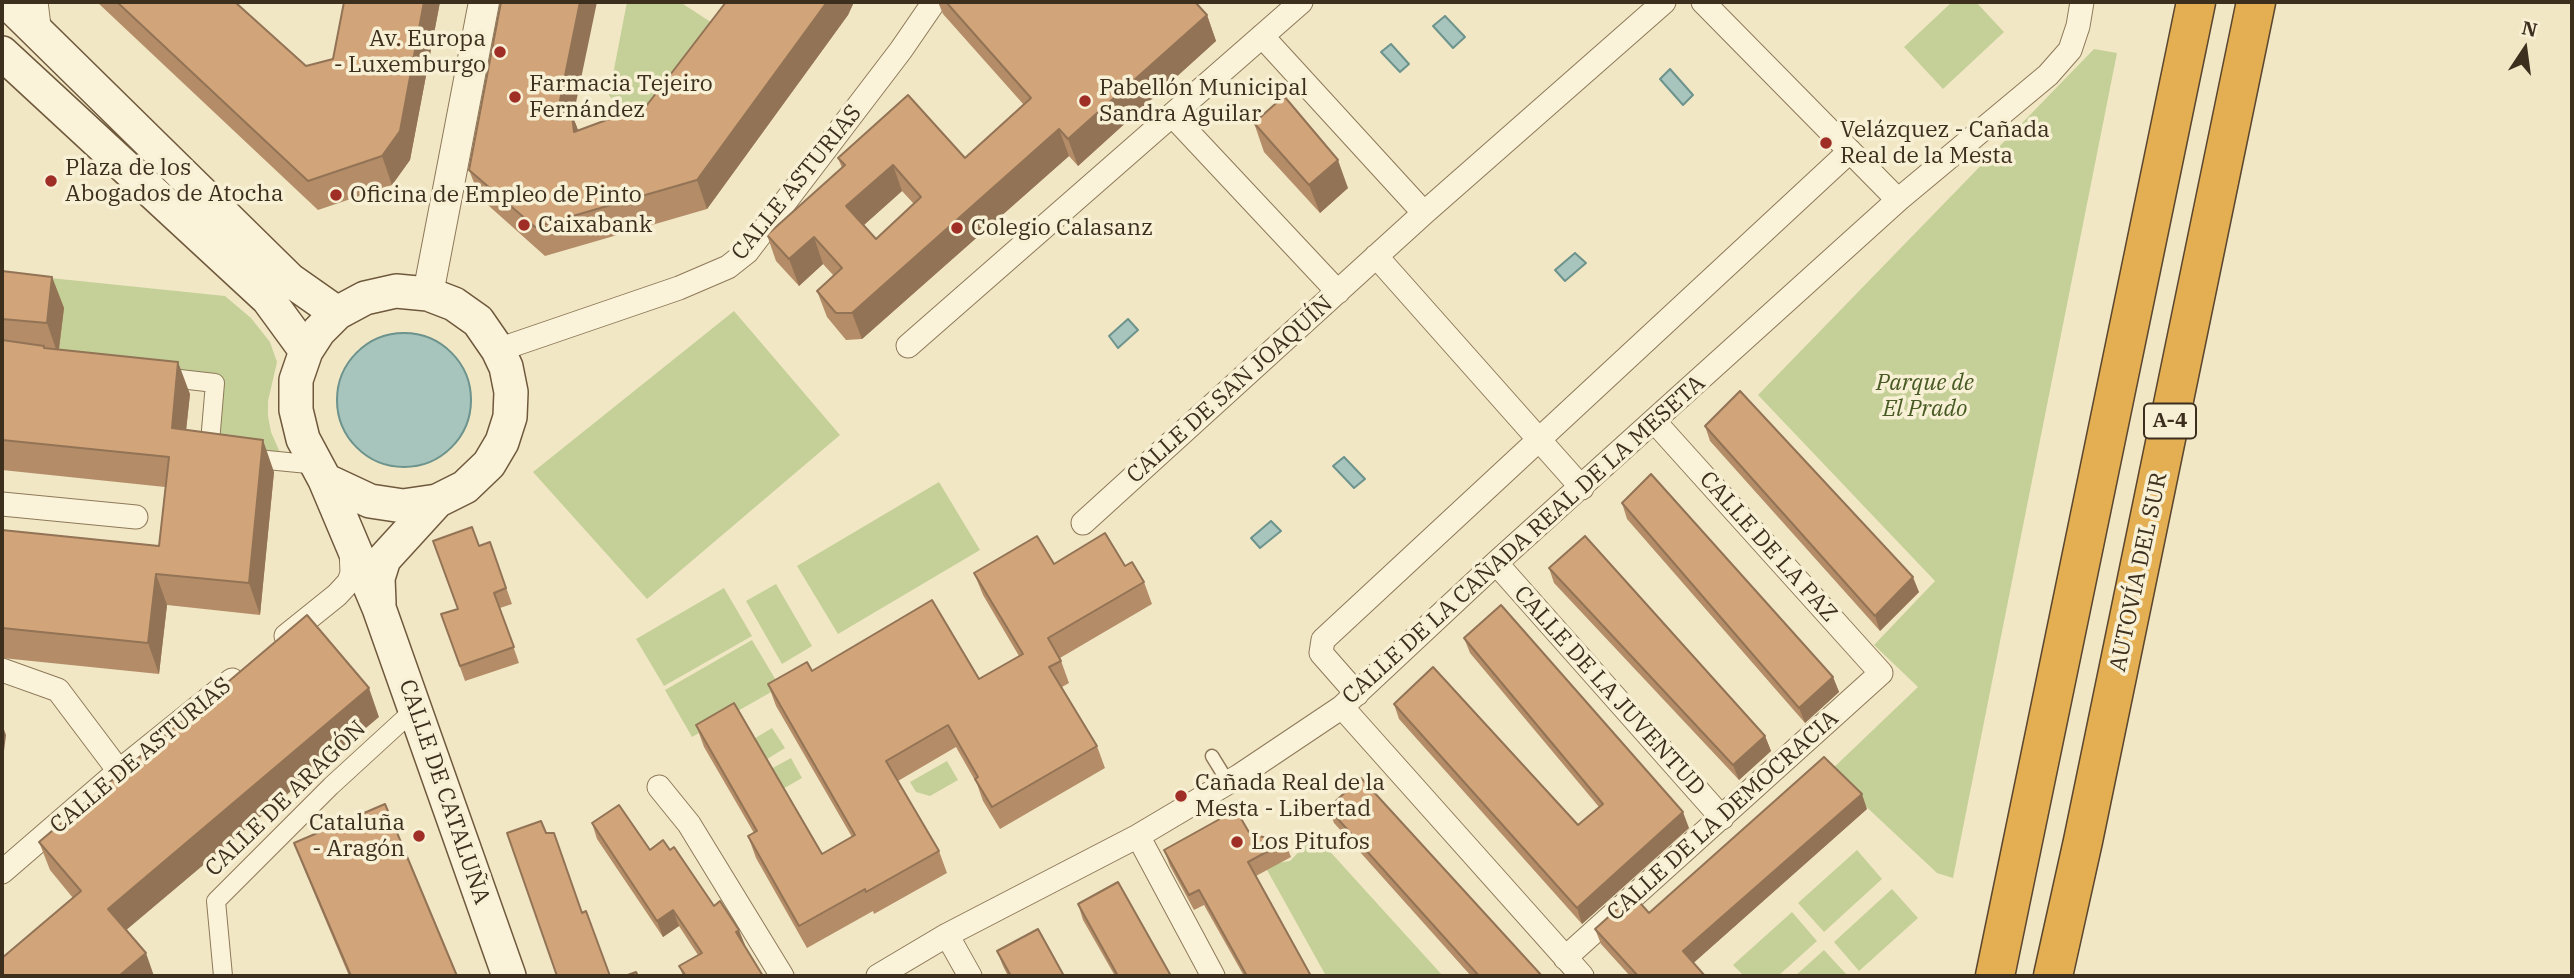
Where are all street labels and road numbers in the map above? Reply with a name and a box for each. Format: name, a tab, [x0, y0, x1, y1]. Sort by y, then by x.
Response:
street label: CALLE ASTURIAS	[726, 100, 868, 266]
street label: CALLE DE SAN JOAQUÍN	[1121, 290, 1339, 490]
street label: CALLE DE LA CAÑADA REAL DE LA MESETA	[1337, 370, 1711, 710]
road number: A-4	[2144, 404, 2196, 438]
street label: CALLE DE LA PAZ	[1693, 466, 1843, 628]
street label: AUTOVÍA DEL SUR	[2104, 470, 2174, 674]
street label: CALLE DE LA JUVENTUD	[1508, 580, 1710, 802]
street label: CALLE DE ASTURIAS	[45, 672, 237, 840]
street label: CALLE DE CATALUÑA	[393, 676, 495, 908]
street label: CALLE DE LA DEMOCRACIA	[1602, 705, 1844, 927]
street label: CALLE DE ARAGÓN	[200, 715, 372, 883]

